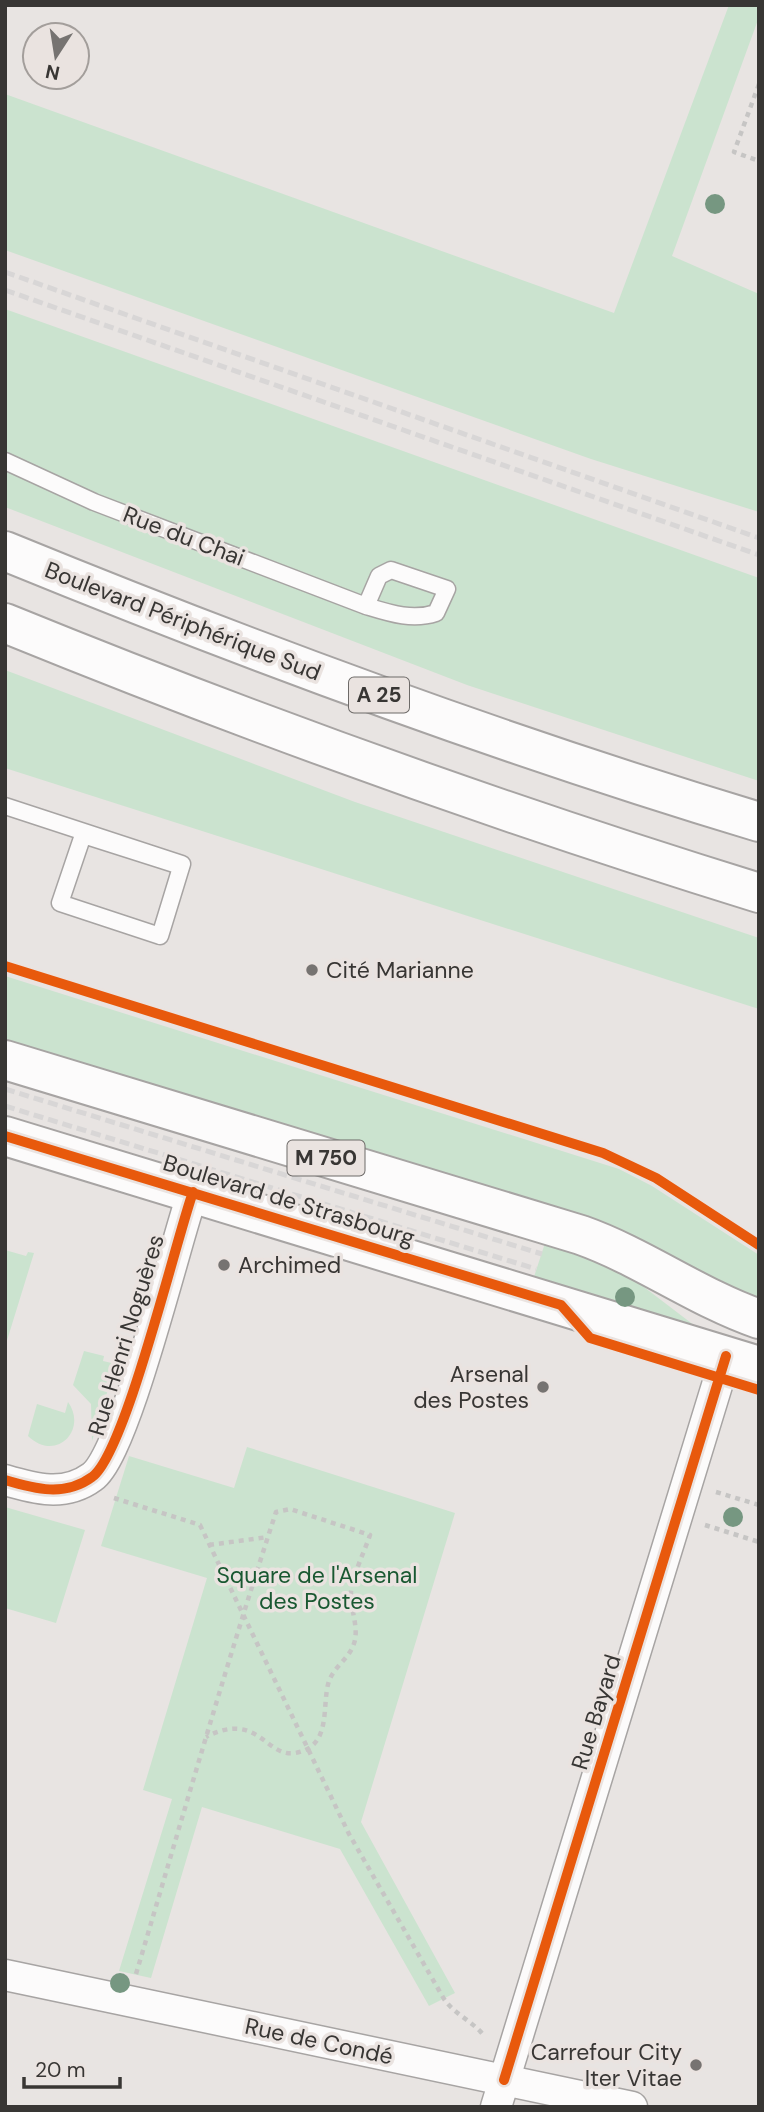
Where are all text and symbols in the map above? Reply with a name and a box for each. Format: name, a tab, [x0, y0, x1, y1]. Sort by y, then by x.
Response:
north arrow	[21, 21, 91, 91]
text: N	[43, 58, 62, 86]
street label: Rue du Chai	[119, 499, 249, 573]
street label: Boulevard Périphérique Sud	[41, 554, 325, 688]
road number: A 25	[349, 678, 409, 712]
place label: Cité Marianne	[326, 955, 474, 985]
marker: Cité Marianne	[304, 962, 320, 978]
road number: M 750	[288, 1140, 364, 1176]
street label: Boulevard de Strasbourg	[159, 1147, 419, 1253]
street label: Rue Henri Noguères	[81, 1231, 171, 1439]
place label: Archimed	[238, 1250, 341, 1280]
marker: Archimed	[216, 1257, 232, 1273]
place label: Arsenal des Postes	[413, 1359, 529, 1415]
marker: Arsenal des Postes	[535, 1379, 551, 1395]
park label: Square de l'Arsenal des Postes	[217, 1560, 417, 1616]
street label: Rue Bayard	[564, 1651, 628, 1773]
street label: Rue de Condé	[242, 2011, 396, 2071]
place label: Carrefour City Iter Vitae	[531, 2037, 682, 2093]
scale bar	[24, 2046, 121, 2090]
text: 20 m	[35, 2056, 86, 2084]
marker: Carrefour City Iter Vitae	[688, 2057, 704, 2073]

